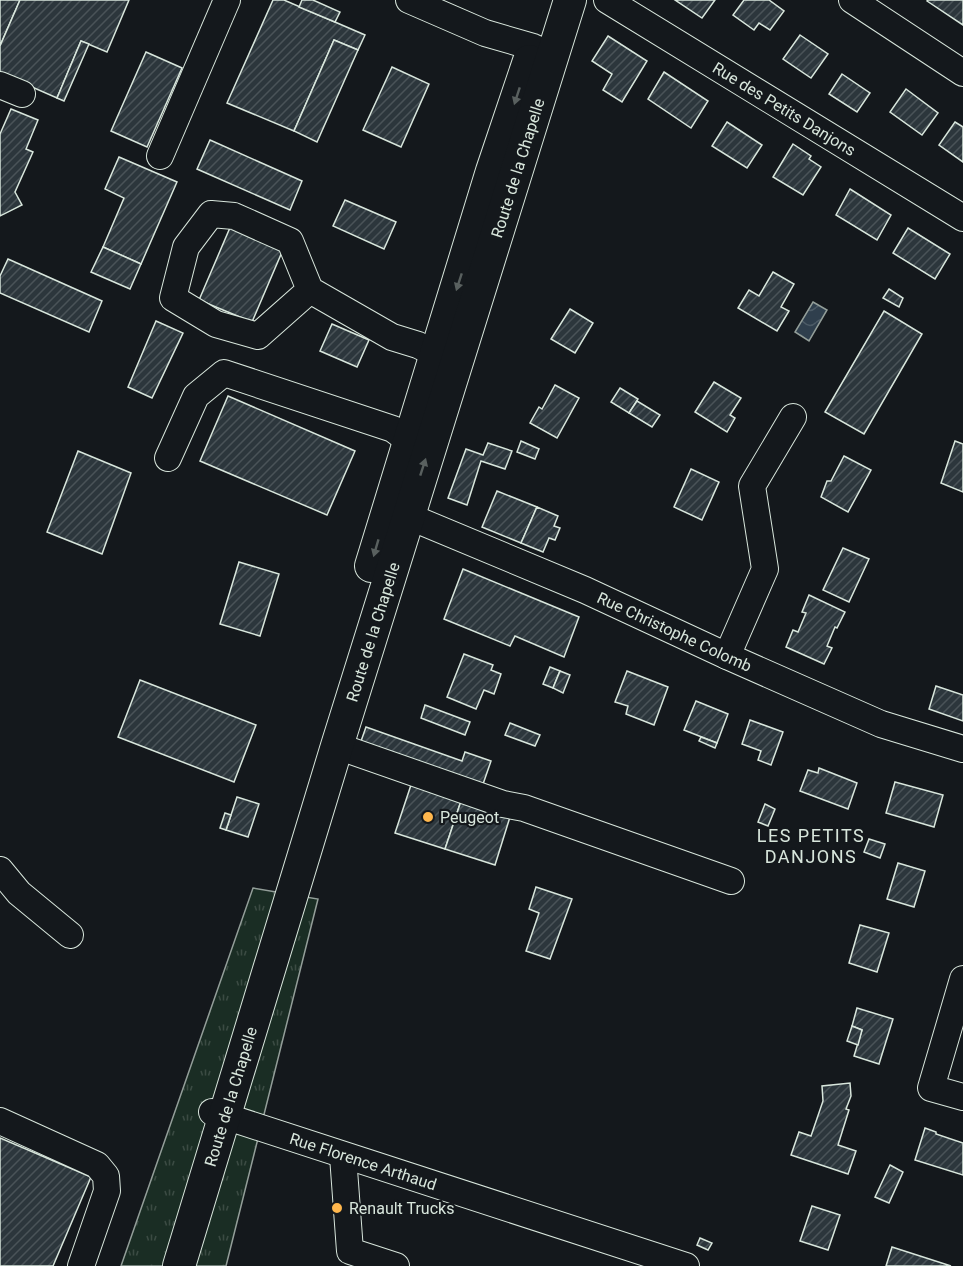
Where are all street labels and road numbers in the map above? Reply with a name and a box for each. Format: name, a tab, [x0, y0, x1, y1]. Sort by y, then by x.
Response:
street label: Rue des Petits Danjons	[709, 58, 859, 160]
street label: Route de la Chapelle	[487, 96, 548, 240]
street label: Route de la Chapelle	[342, 560, 403, 704]
street label: Rue Christophe Colomb	[594, 588, 755, 675]
street label: Route de la Chapelle	[200, 1024, 261, 1169]
street label: Rue Florence Arthaud	[287, 1128, 439, 1194]

